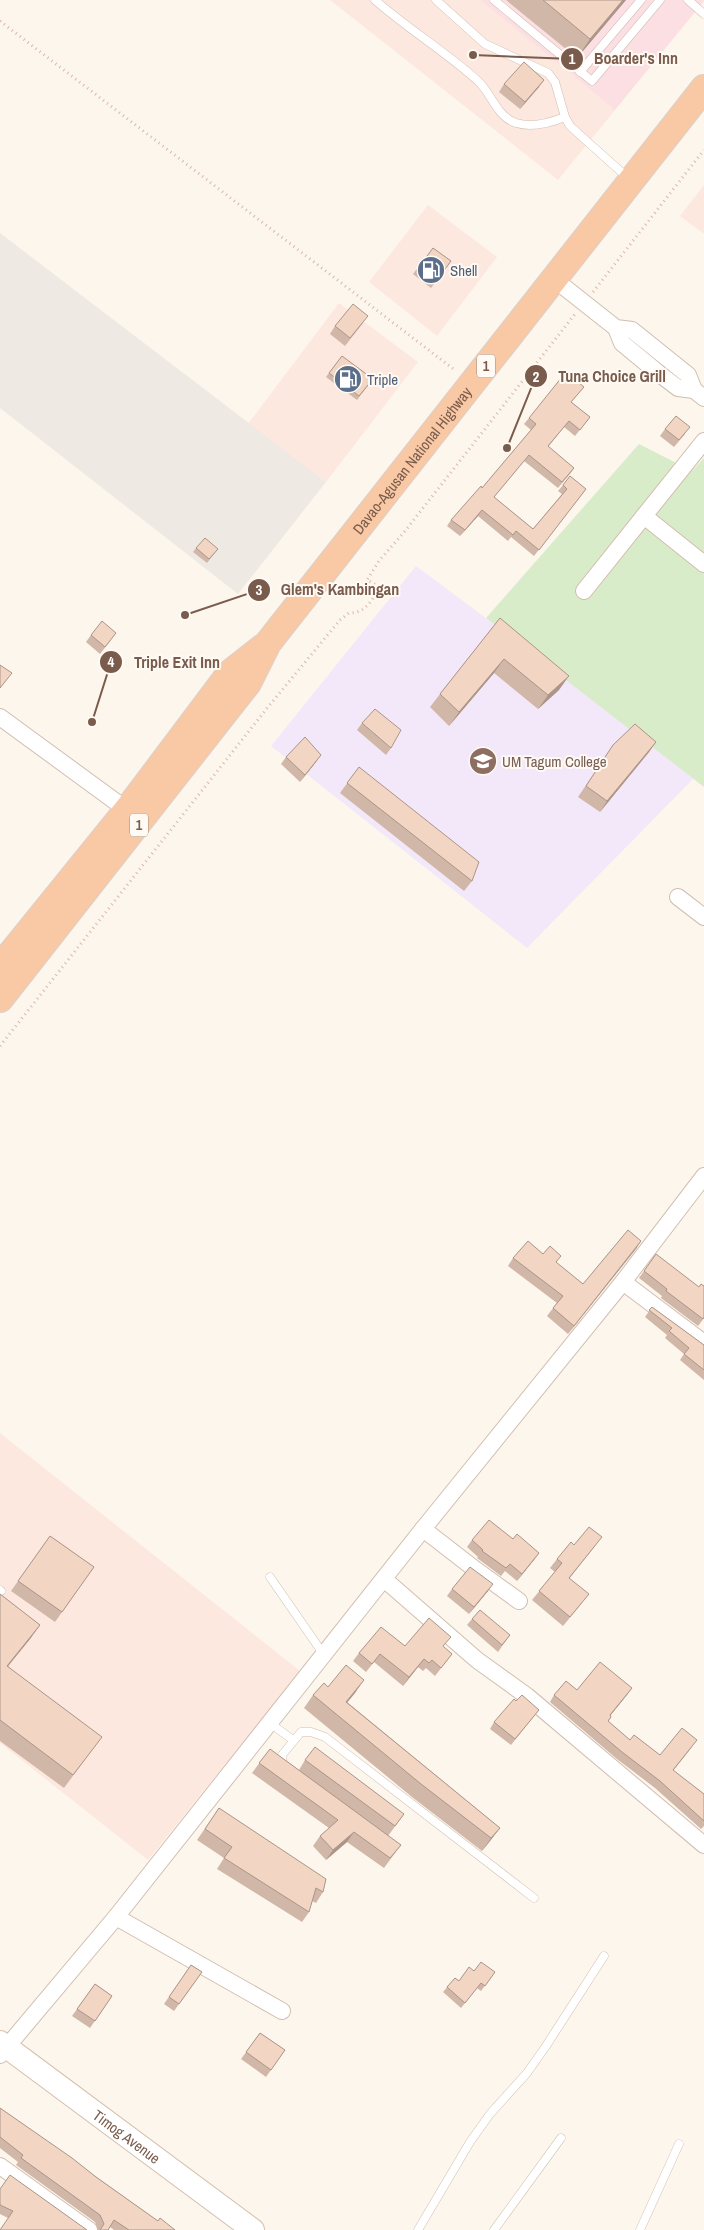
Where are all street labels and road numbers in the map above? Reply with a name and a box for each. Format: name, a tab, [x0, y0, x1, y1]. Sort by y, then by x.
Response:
road number: 1	[477, 354, 495, 378]
street label: Davao-Agusan National Highway	[347, 381, 477, 538]
road number: 1	[130, 814, 148, 836]
street label: Timog Avenue	[89, 2104, 165, 2168]

